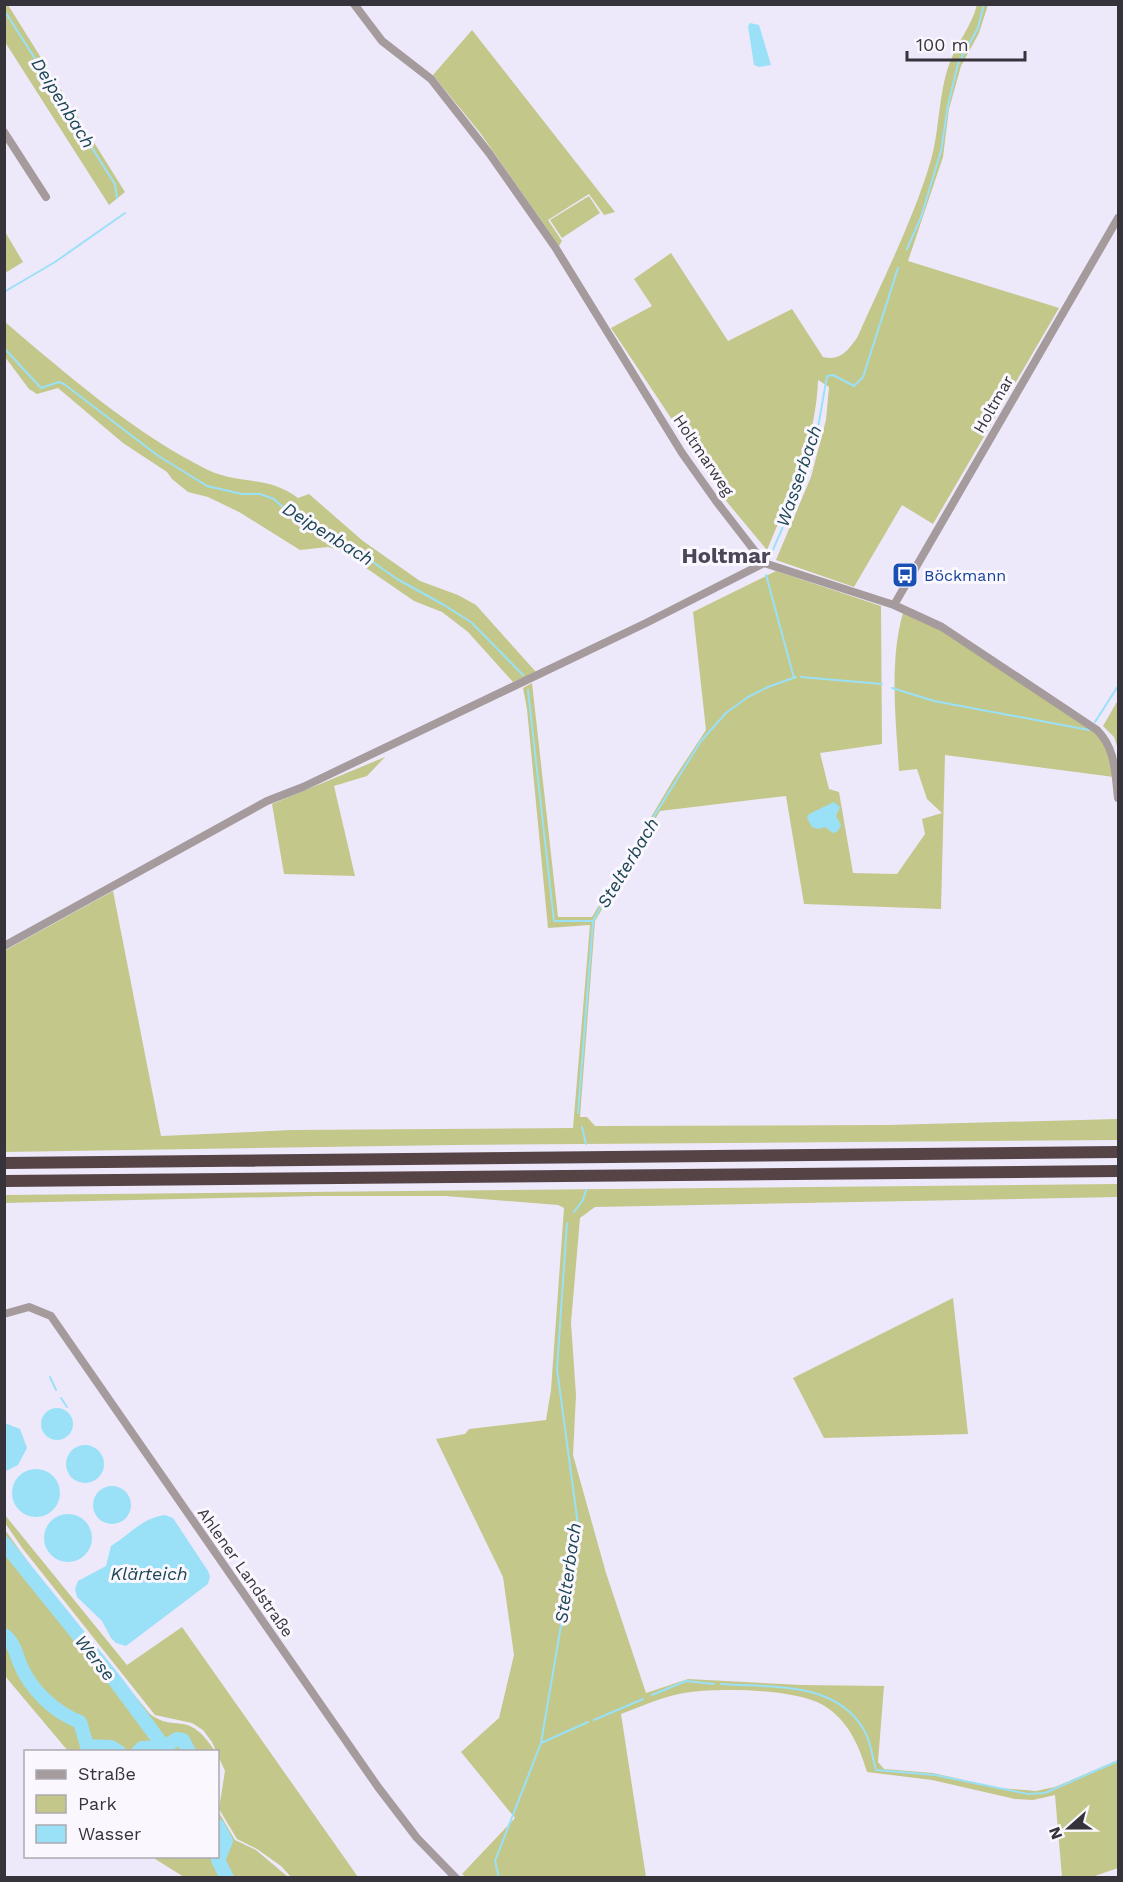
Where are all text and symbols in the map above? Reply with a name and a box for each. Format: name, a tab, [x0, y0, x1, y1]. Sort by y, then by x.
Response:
scale bar	[907, 24, 1026, 62]
text: 100 m	[916, 34, 969, 55]
water label: Deipenbach	[27, 54, 99, 152]
street label: Holtmar	[969, 372, 1018, 436]
street label: Holtmarweg	[669, 411, 738, 500]
water label: Wasserbach	[771, 422, 826, 529]
water label: Deipenbach	[279, 498, 377, 570]
district label: Holtmar	[682, 543, 771, 568]
bus stop icon: Böckmann	[890, 560, 920, 590]
place label: Böckmann	[924, 566, 1006, 585]
water label: Stelterbach	[592, 814, 663, 912]
street label: Ahlener Landstraße	[194, 1504, 297, 1641]
water label: Stelterbach	[550, 1521, 585, 1625]
water label: Klärteich	[111, 1563, 187, 1584]
water label: Werse	[71, 1630, 120, 1685]
legend	[24, 1750, 219, 1858]
text: Straße	[78, 1763, 136, 1784]
text: Park	[78, 1793, 117, 1814]
north arrow	[1039, 1798, 1099, 1858]
text: Wasser	[78, 1823, 141, 1844]
text: N	[1044, 1824, 1066, 1842]

